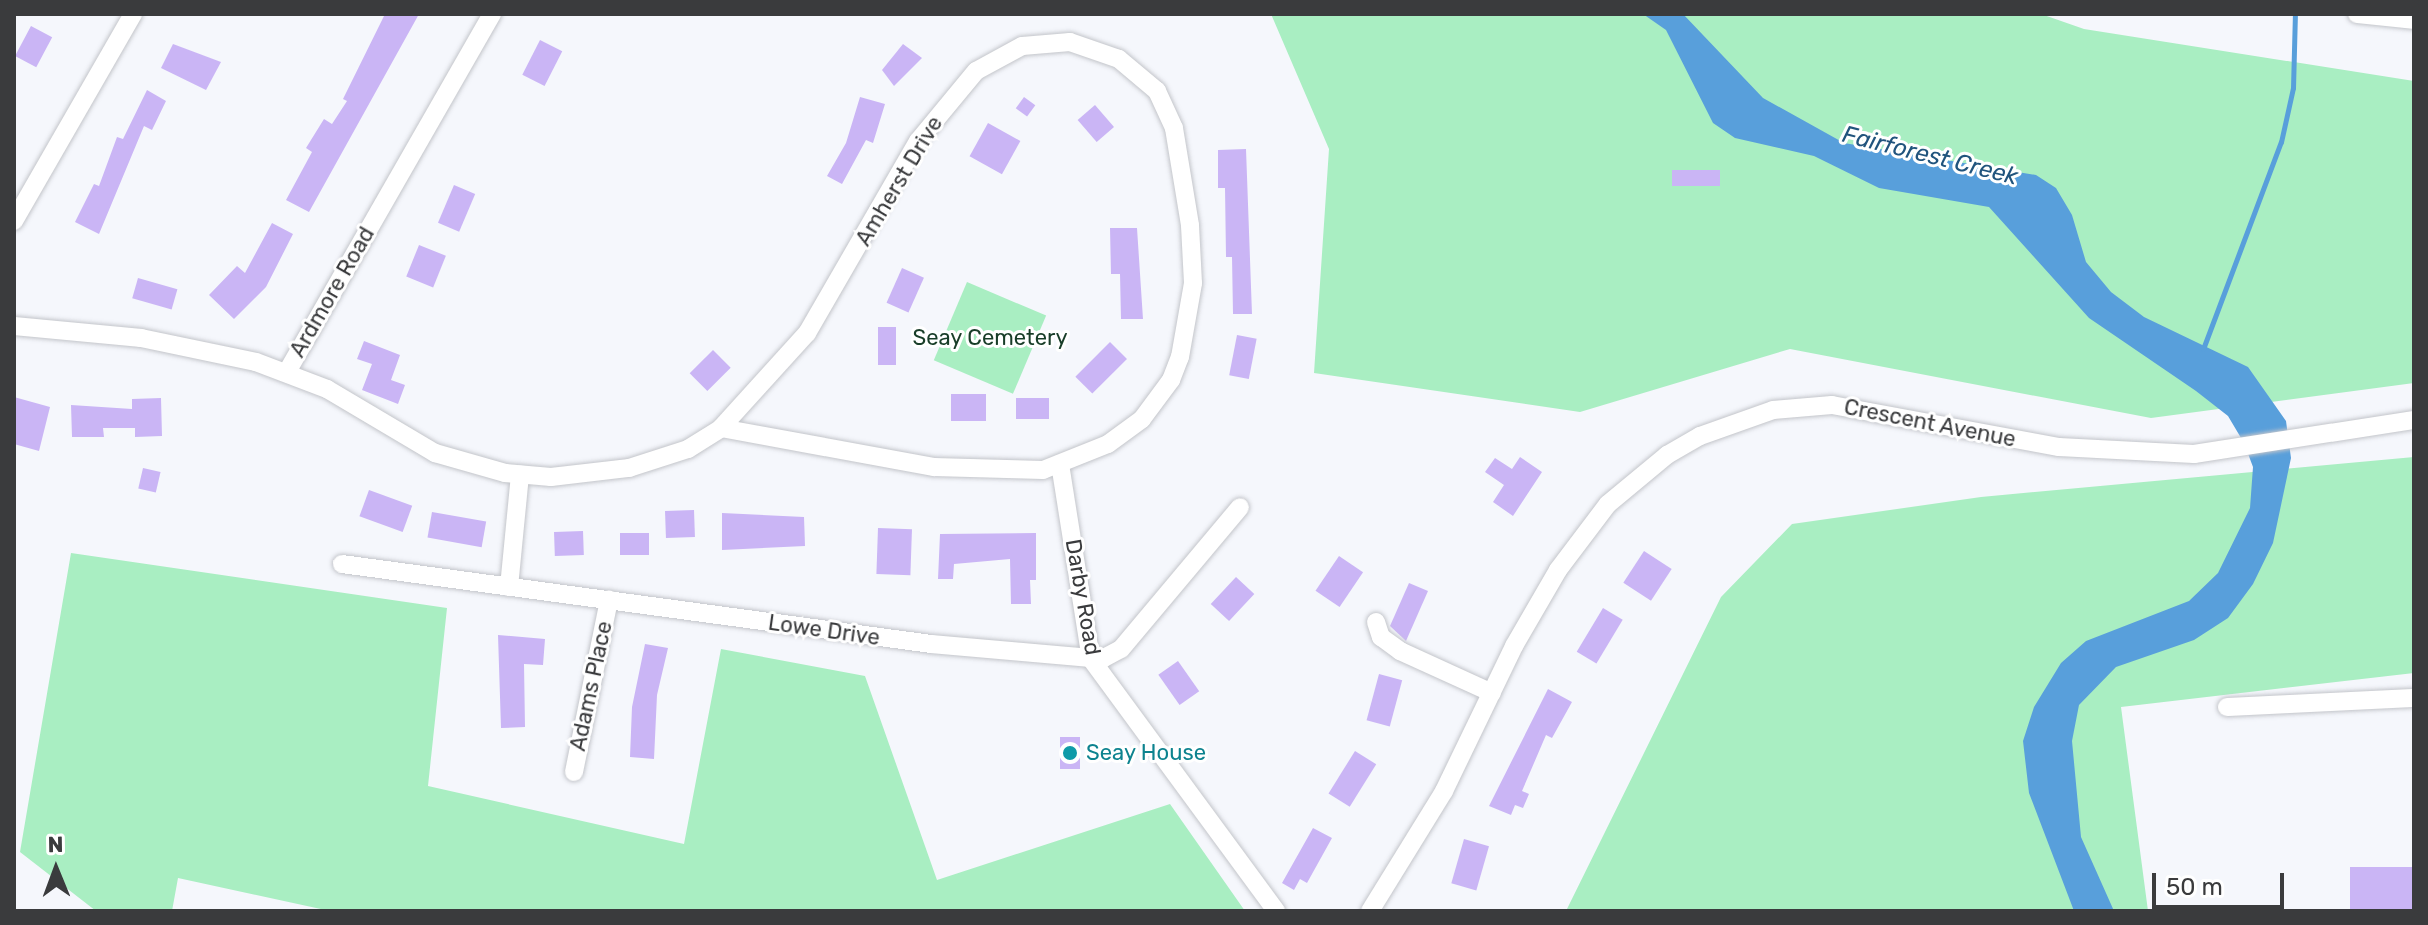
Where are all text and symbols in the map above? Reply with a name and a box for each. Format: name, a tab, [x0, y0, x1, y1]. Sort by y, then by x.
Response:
street label: Amherst Drive	[850, 111, 948, 251]
water label: Fairforest Creek	[1839, 120, 2021, 192]
street label: Ardmore Road	[284, 222, 380, 362]
park label: Seay Cemetery	[912, 325, 1068, 351]
street label: Crescent Avenue	[1842, 393, 2018, 453]
street label: Darby Road	[1060, 537, 1106, 657]
street label: Lowe Drive	[766, 609, 882, 651]
street label: Adams Place	[564, 619, 618, 753]
place label: Seay House	[1086, 740, 1207, 766]
marker: Seay House	[1061, 744, 1079, 762]
north arrow	[16, 829, 96, 909]
text: N	[47, 831, 64, 858]
scale bar	[2156, 857, 2288, 907]
text: 50 m	[2166, 873, 2223, 901]

